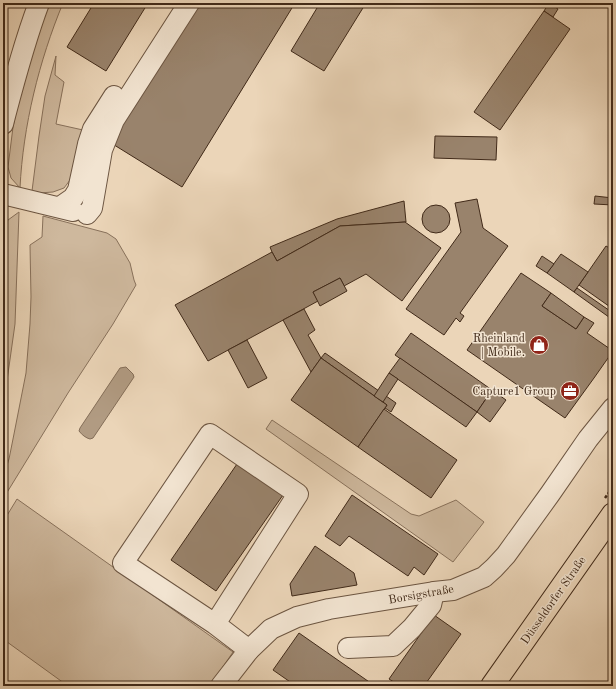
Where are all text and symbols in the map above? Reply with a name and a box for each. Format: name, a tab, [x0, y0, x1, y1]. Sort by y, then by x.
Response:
place label: Rheinland | Mobile.	[473, 333, 525, 359]
shop icon: Rheinland | Mobile.	[528, 334, 550, 356]
office icon: Capture1 Group	[559, 380, 581, 402]
place label: Capture1 Group	[472, 386, 556, 398]
street label: Düsseldorfer Straße	[519, 554, 589, 647]
street label: Borsigstraße	[388, 583, 455, 607]

